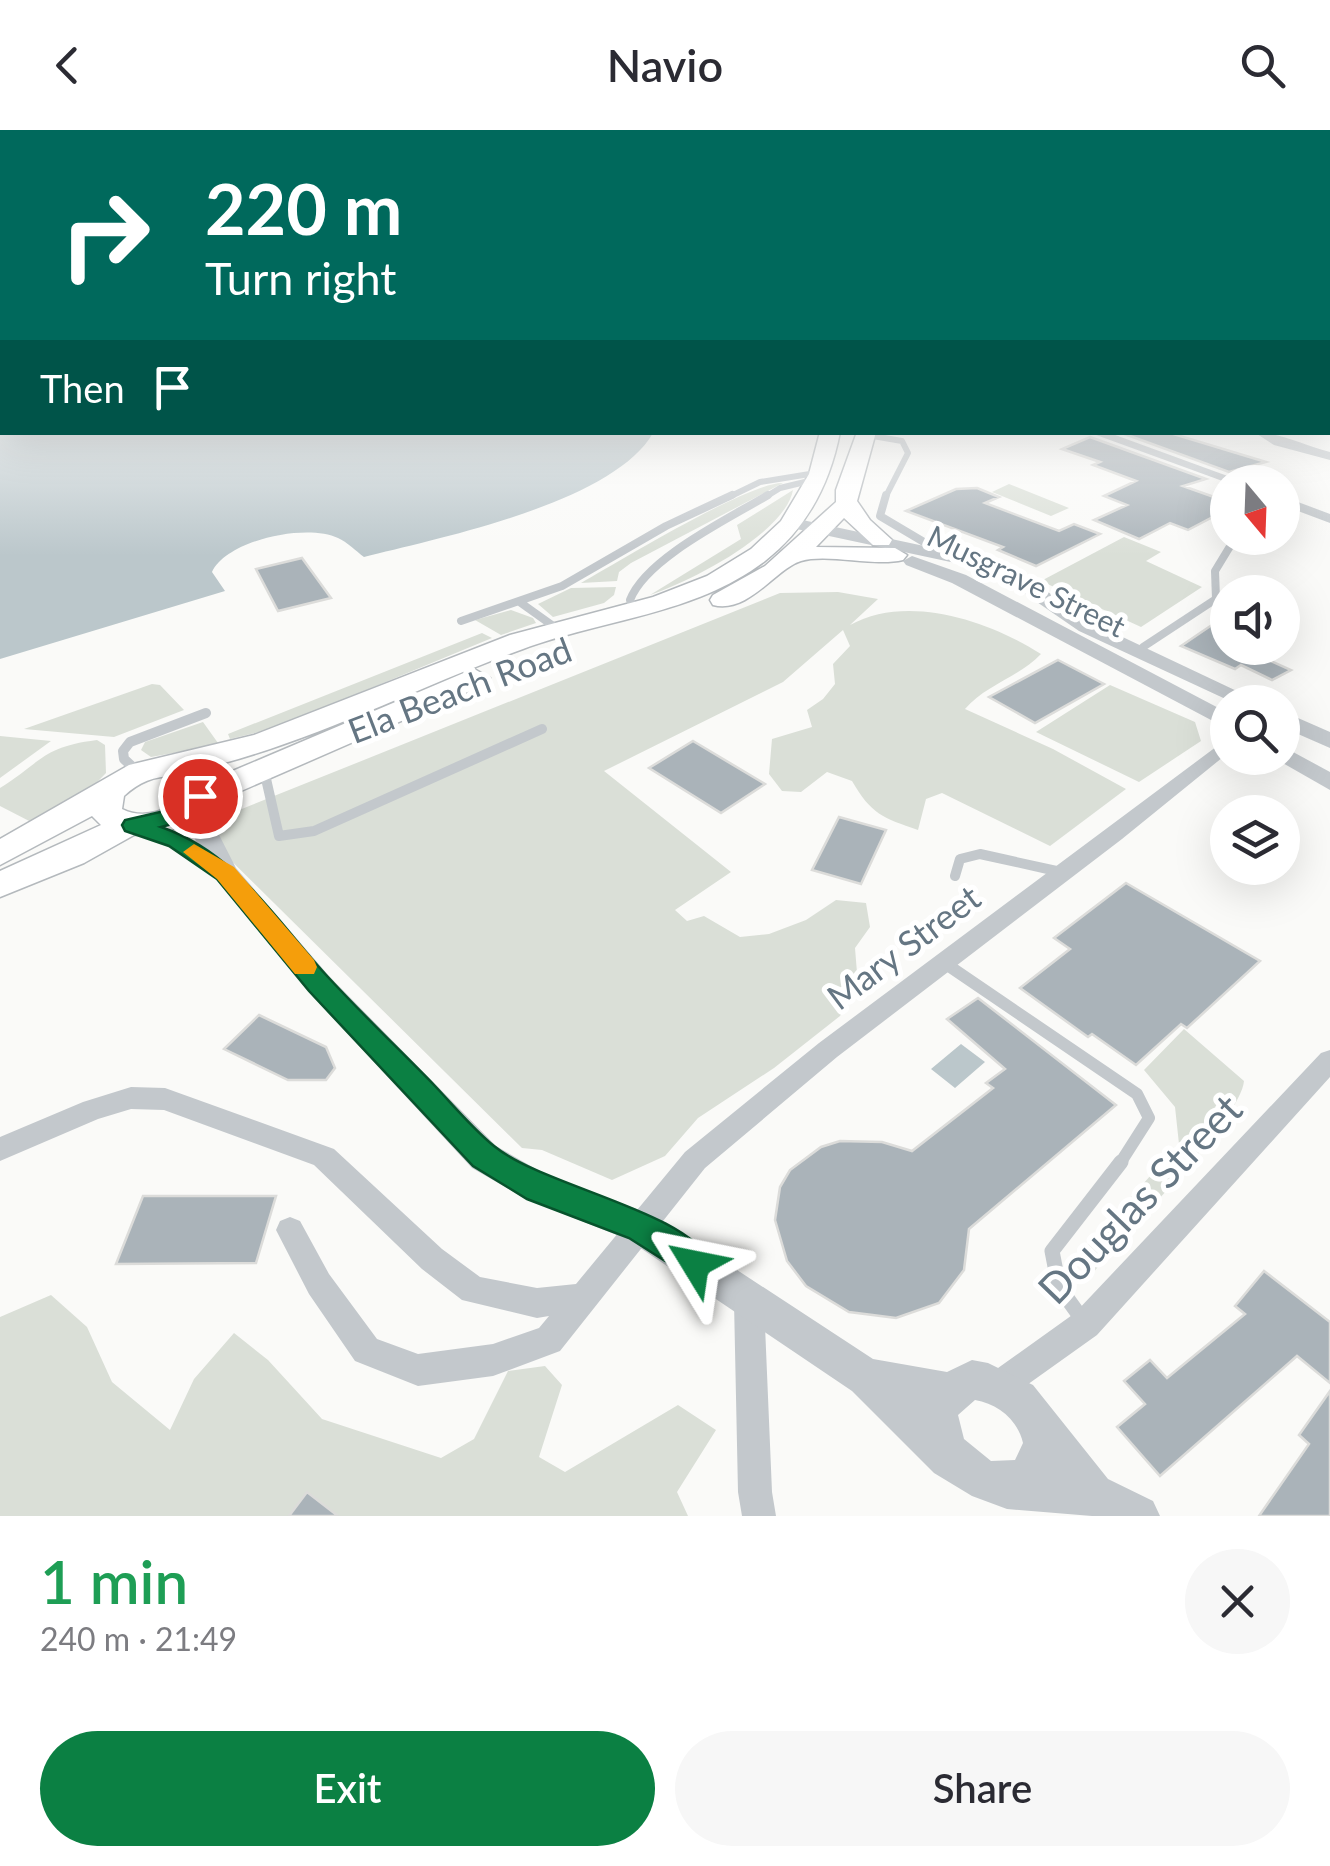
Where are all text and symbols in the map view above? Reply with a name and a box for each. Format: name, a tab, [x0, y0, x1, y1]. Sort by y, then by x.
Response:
icon: back	[40, 38, 95, 93]
text: Navio	[607, 38, 723, 92]
icon: search	[1235, 38, 1290, 93]
text: 220 m	[205, 166, 402, 250]
icon: right	[40, 170, 170, 300]
text: Turn right	[205, 251, 396, 305]
icon: arrive	[145, 360, 200, 415]
text: Then	[40, 365, 125, 411]
north arrow	[1210, 465, 1300, 555]
map controls	[1210, 465, 1300, 885]
street label: Musgrave Street	[922, 517, 1132, 644]
button: sound	[1210, 575, 1300, 665]
street label: Ela Beach Road	[342, 627, 577, 751]
button: search	[1210, 685, 1300, 775]
pin	[158, 754, 243, 839]
icon: arrive	[173, 769, 228, 824]
button: layers	[1210, 795, 1300, 885]
street label: Mary Street	[818, 875, 988, 1017]
street label: Douglas Street	[1027, 1083, 1251, 1313]
position arrow	[643, 1212, 747, 1316]
text: 1 min	[40, 1545, 188, 1617]
button: close	[1185, 1549, 1290, 1654]
text: 240 m · 21:49	[40, 1619, 237, 1658]
button: Exit	[40, 1731, 655, 1846]
button: Share	[675, 1731, 1290, 1846]

